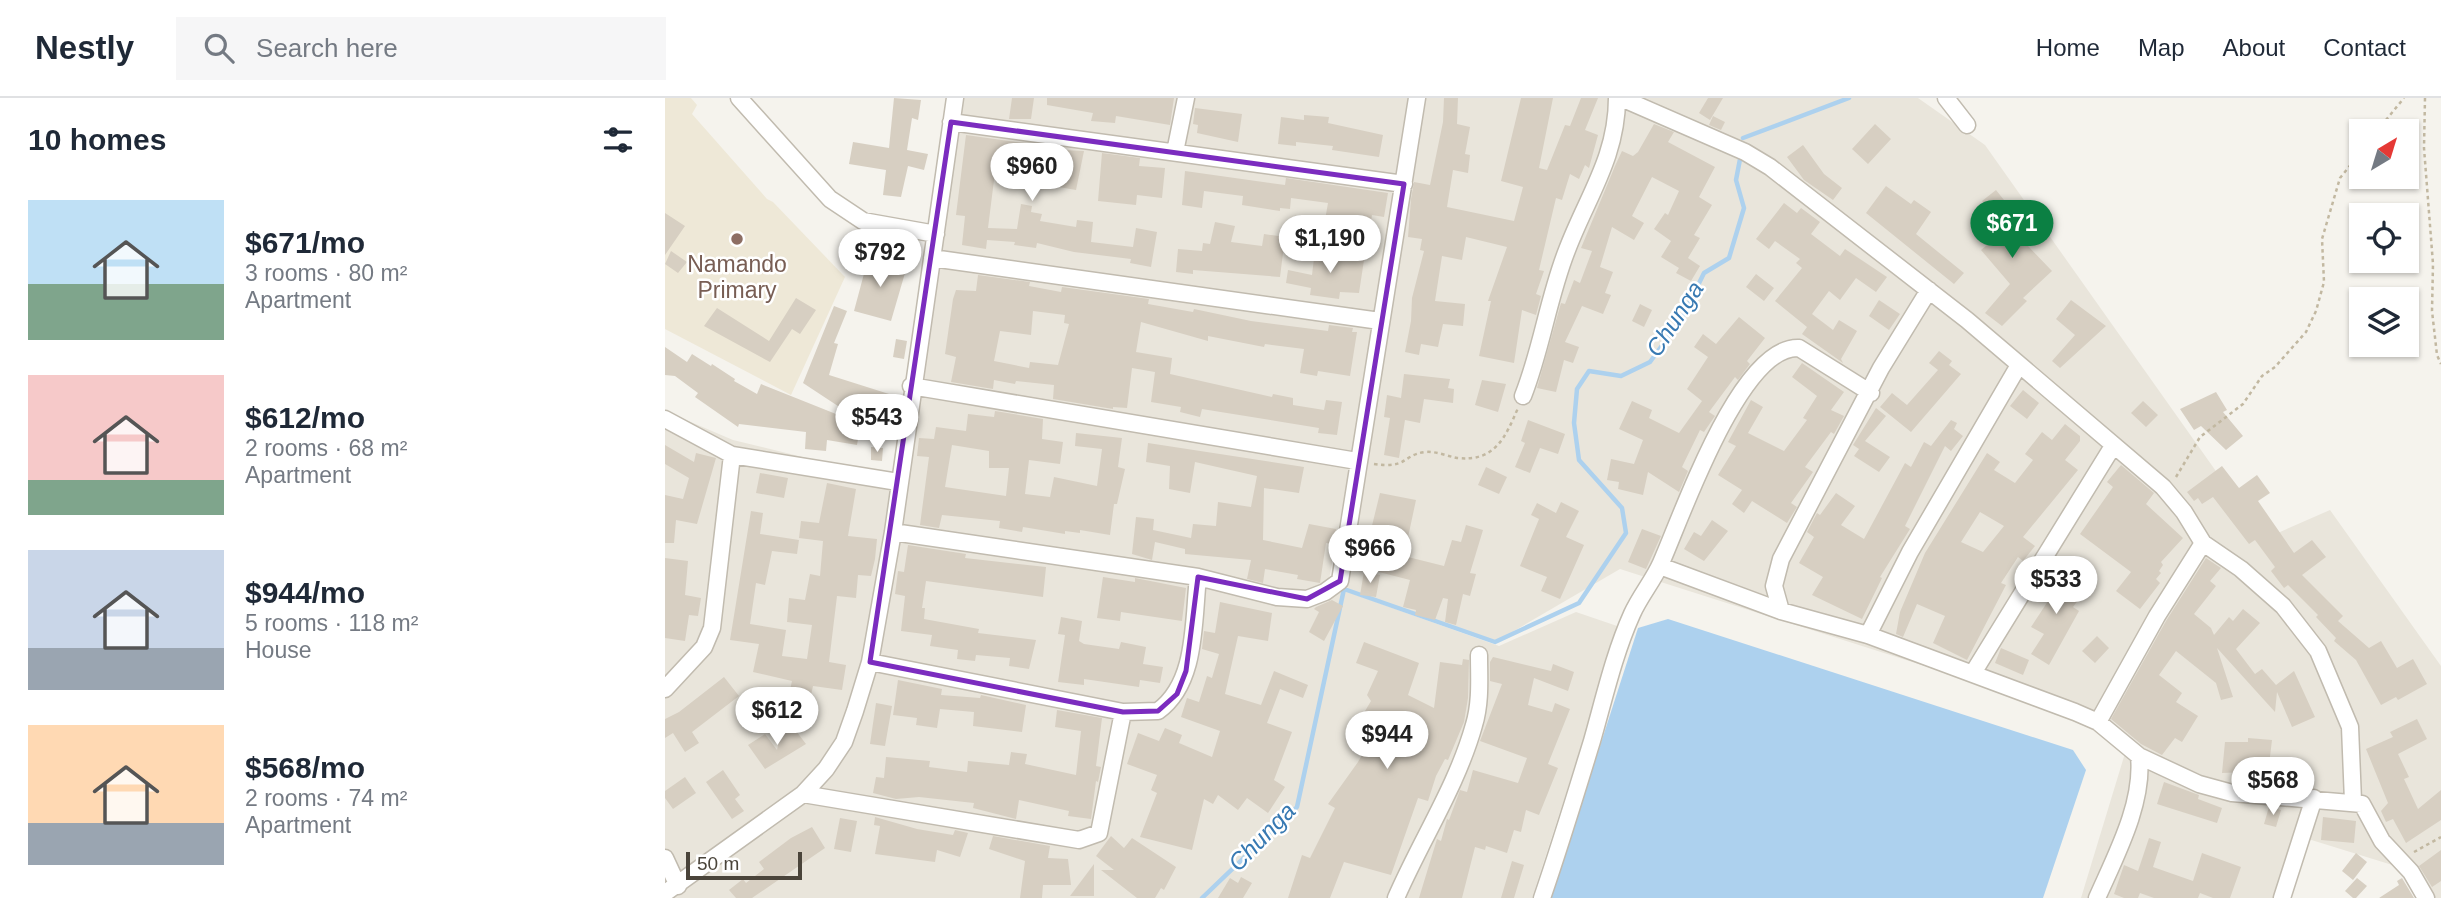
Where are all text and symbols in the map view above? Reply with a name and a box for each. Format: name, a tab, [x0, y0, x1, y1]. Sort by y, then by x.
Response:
search box	[176, 17, 666, 80]
text: Nestly	[35, 29, 134, 66]
icon: search	[200, 29, 238, 67]
text: Search here	[256, 33, 398, 63]
text: Home	[2036, 34, 2100, 61]
text: Map	[2138, 34, 2185, 61]
text: About	[2223, 34, 2285, 61]
text: Contact	[2323, 34, 2406, 61]
north arrow	[2349, 119, 2419, 189]
map controls	[2349, 119, 2419, 357]
icon: filters	[599, 121, 637, 159]
text: 10 homes	[28, 123, 166, 156]
pin: $960	[991, 144, 1073, 203]
text: $960	[1006, 153, 1058, 179]
pin: $671	[1971, 200, 2053, 260]
button: locate	[2349, 203, 2419, 273]
text: $671	[1986, 210, 2038, 236]
pin: $1,190	[1273, 216, 1387, 275]
text: $1,190	[1295, 225, 1365, 251]
text: $671/mo	[245, 226, 365, 259]
icon: home	[84, 228, 168, 312]
pin: $792	[839, 230, 921, 289]
marker: Namando Primary	[729, 231, 745, 247]
text: $792	[854, 239, 906, 265]
place label: Namando Primary	[687, 251, 787, 303]
text: 3 rooms · 80 m²	[245, 260, 407, 286]
water label: Chunga	[1640, 276, 1709, 361]
text: Apartment	[245, 287, 351, 313]
button: layers	[2349, 287, 2419, 357]
pin: $543	[836, 394, 918, 454]
text: $612/mo	[245, 401, 365, 434]
icon: home	[84, 403, 168, 487]
text: $543	[851, 404, 903, 430]
text: 2 rooms · 68 m²	[245, 435, 407, 461]
text: Apartment	[245, 462, 351, 488]
pin: $966	[1329, 526, 1411, 585]
text: $966	[1344, 535, 1396, 561]
pin: $533	[2015, 556, 2097, 616]
text: $533	[2030, 566, 2082, 592]
text: $944/mo	[245, 576, 365, 609]
icon: home	[84, 578, 168, 662]
text: 5 rooms · 118 m²	[245, 610, 418, 636]
text: House	[245, 637, 311, 663]
pin: $612	[736, 688, 818, 747]
text: $612	[751, 697, 803, 723]
pin: $944	[1346, 712, 1428, 771]
text: $944	[1361, 721, 1413, 747]
text: $568/mo	[245, 751, 365, 784]
icon: home	[84, 753, 168, 837]
pin: $568	[2232, 758, 2314, 817]
text: $568	[2247, 767, 2299, 793]
text: 2 rooms · 74 m²	[245, 785, 407, 811]
water label: Chunga	[1223, 797, 1301, 876]
text: Apartment	[245, 812, 351, 838]
scale bar	[686, 849, 801, 881]
text: 50 m	[697, 853, 739, 874]

